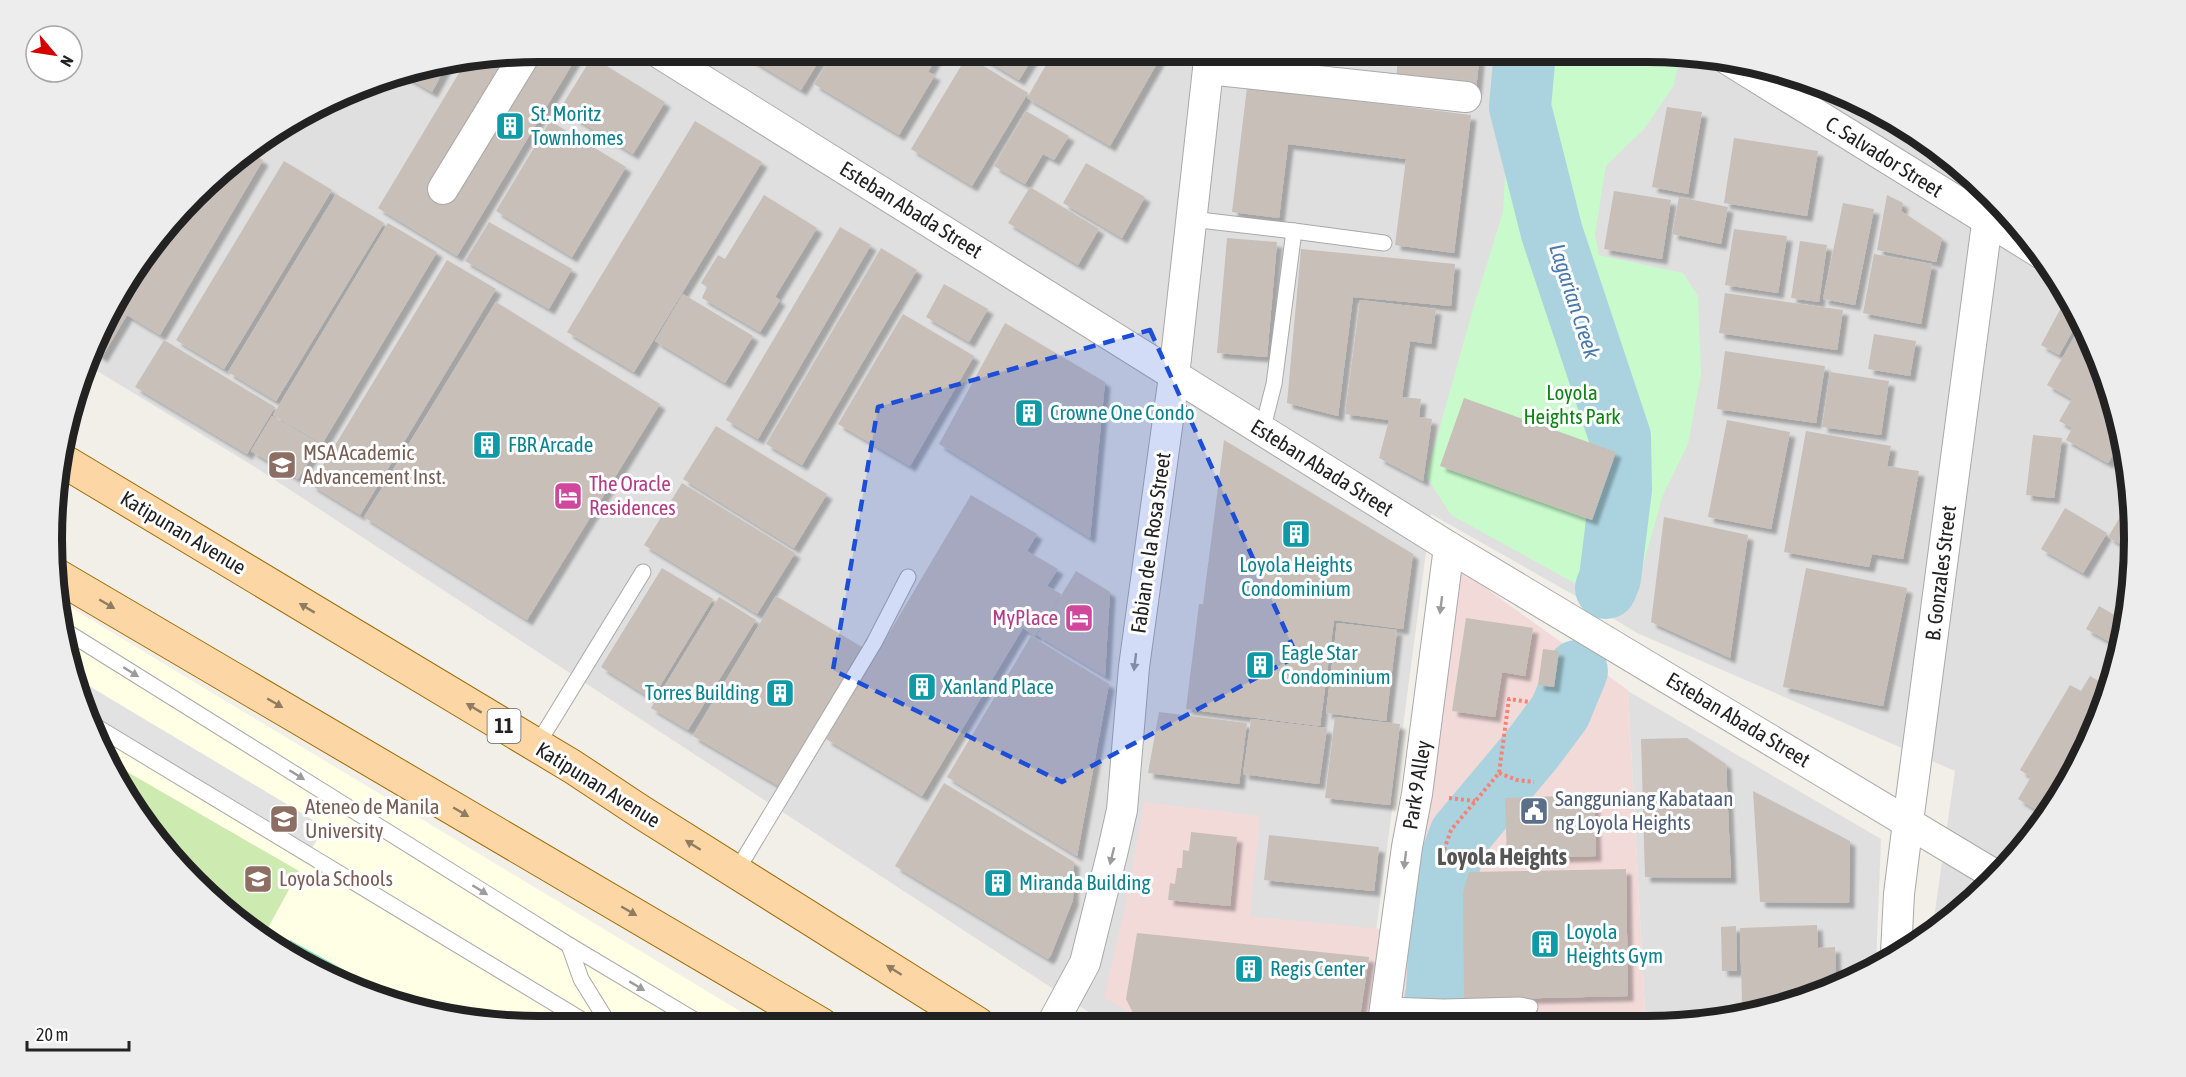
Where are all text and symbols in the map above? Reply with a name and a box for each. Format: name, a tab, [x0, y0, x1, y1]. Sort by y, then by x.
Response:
north arrow	[24, 24, 84, 84]
text: N	[57, 53, 77, 70]
place label: St. Moritz Townhomes	[531, 101, 623, 149]
building icon: St. Moritz Townhomes	[494, 110, 526, 142]
street label: C. Salvador Street	[1822, 111, 1947, 202]
street label: Esteban Abada Street	[836, 156, 987, 263]
water label: Lagarian Creek	[1544, 240, 1606, 362]
park label: Loyola Heights Park	[1523, 380, 1621, 428]
building icon: Crowne One Condo	[1013, 397, 1045, 429]
place label: Crowne One Condo	[1050, 400, 1195, 424]
street label: Esteban Abada Street	[1247, 414, 1398, 521]
building icon: FBR Arcade	[471, 429, 503, 461]
place label: FBR Arcade	[508, 432, 593, 456]
place label: MSA Academic Advancement Inst.	[303, 440, 445, 488]
school or university icon: MSA Academic Advancement Inst.	[266, 449, 298, 481]
street label: Fabian de la Rosa Street	[1125, 451, 1175, 635]
place label: The Oracle Residences	[589, 471, 676, 519]
hotel icon: The Oracle Residences	[552, 480, 584, 512]
street label: Katipunan Avenue	[117, 485, 250, 579]
street label: B. Gonzales Street	[1920, 504, 1960, 642]
building icon: Loyola Heights Condominium	[1280, 518, 1312, 550]
place label: Loyola Heights Condominium	[1239, 552, 1353, 600]
one-way arrow	[1437, 595, 1446, 614]
one-way arrow	[99, 599, 115, 610]
one-way arrow	[299, 602, 315, 613]
hotel icon: MyPlace	[1063, 602, 1095, 634]
place label: MyPlace	[992, 605, 1058, 629]
place label: Eagle Star Condominium	[1281, 640, 1391, 688]
building icon: Eagle Star Condominium	[1244, 649, 1276, 681]
one-way arrow	[1130, 653, 1139, 672]
one-way arrow	[123, 667, 139, 678]
street label: Esteban Abada Street	[1662, 667, 1815, 771]
building icon: Xanland Place	[906, 671, 938, 703]
place label: Xanland Place	[943, 674, 1054, 698]
building icon: Torres Building	[764, 677, 796, 709]
place label: Torres Building	[645, 680, 759, 704]
one-way arrow	[267, 698, 284, 708]
one-way arrow	[466, 703, 482, 714]
road number: 11	[488, 709, 520, 743]
street label: Katipunan Avenue	[532, 736, 665, 832]
street label: Park 9 Alley	[1397, 738, 1435, 831]
one-way arrow	[289, 770, 305, 781]
place label: Sangguniang Kabataan ng Loyola Heights	[1555, 786, 1734, 834]
place label: Ateneo de Manila University	[305, 794, 440, 842]
public building icon: Sangguniang Kabataan ng Loyola Heights	[1518, 795, 1550, 827]
school or university icon: Ateneo de Manila University	[268, 803, 300, 835]
one-way arrow	[453, 807, 469, 818]
one-way arrow	[685, 839, 701, 850]
district label: Loyola Heights	[1437, 843, 1567, 870]
one-way arrow	[1106, 847, 1116, 865]
one-way arrow	[1400, 851, 1410, 870]
school or university icon: Loyola Schools	[242, 863, 274, 895]
place label: Loyola Schools	[279, 866, 393, 890]
building icon: Miranda Building	[982, 867, 1014, 899]
place label: Miranda Building	[1019, 870, 1151, 894]
one-way arrow	[472, 884, 488, 895]
one-way arrow	[621, 906, 637, 917]
place label: Loyola Heights Gym	[1566, 919, 1663, 967]
building icon: Loyola Heights Gym	[1529, 928, 1561, 960]
building icon: Regis Center	[1233, 953, 1265, 985]
place label: Regis Center	[1270, 956, 1366, 980]
one-way arrow	[886, 965, 902, 976]
one-way arrow	[629, 981, 646, 991]
scale bar	[27, 1014, 129, 1052]
text: 20 m	[36, 1024, 68, 1045]

